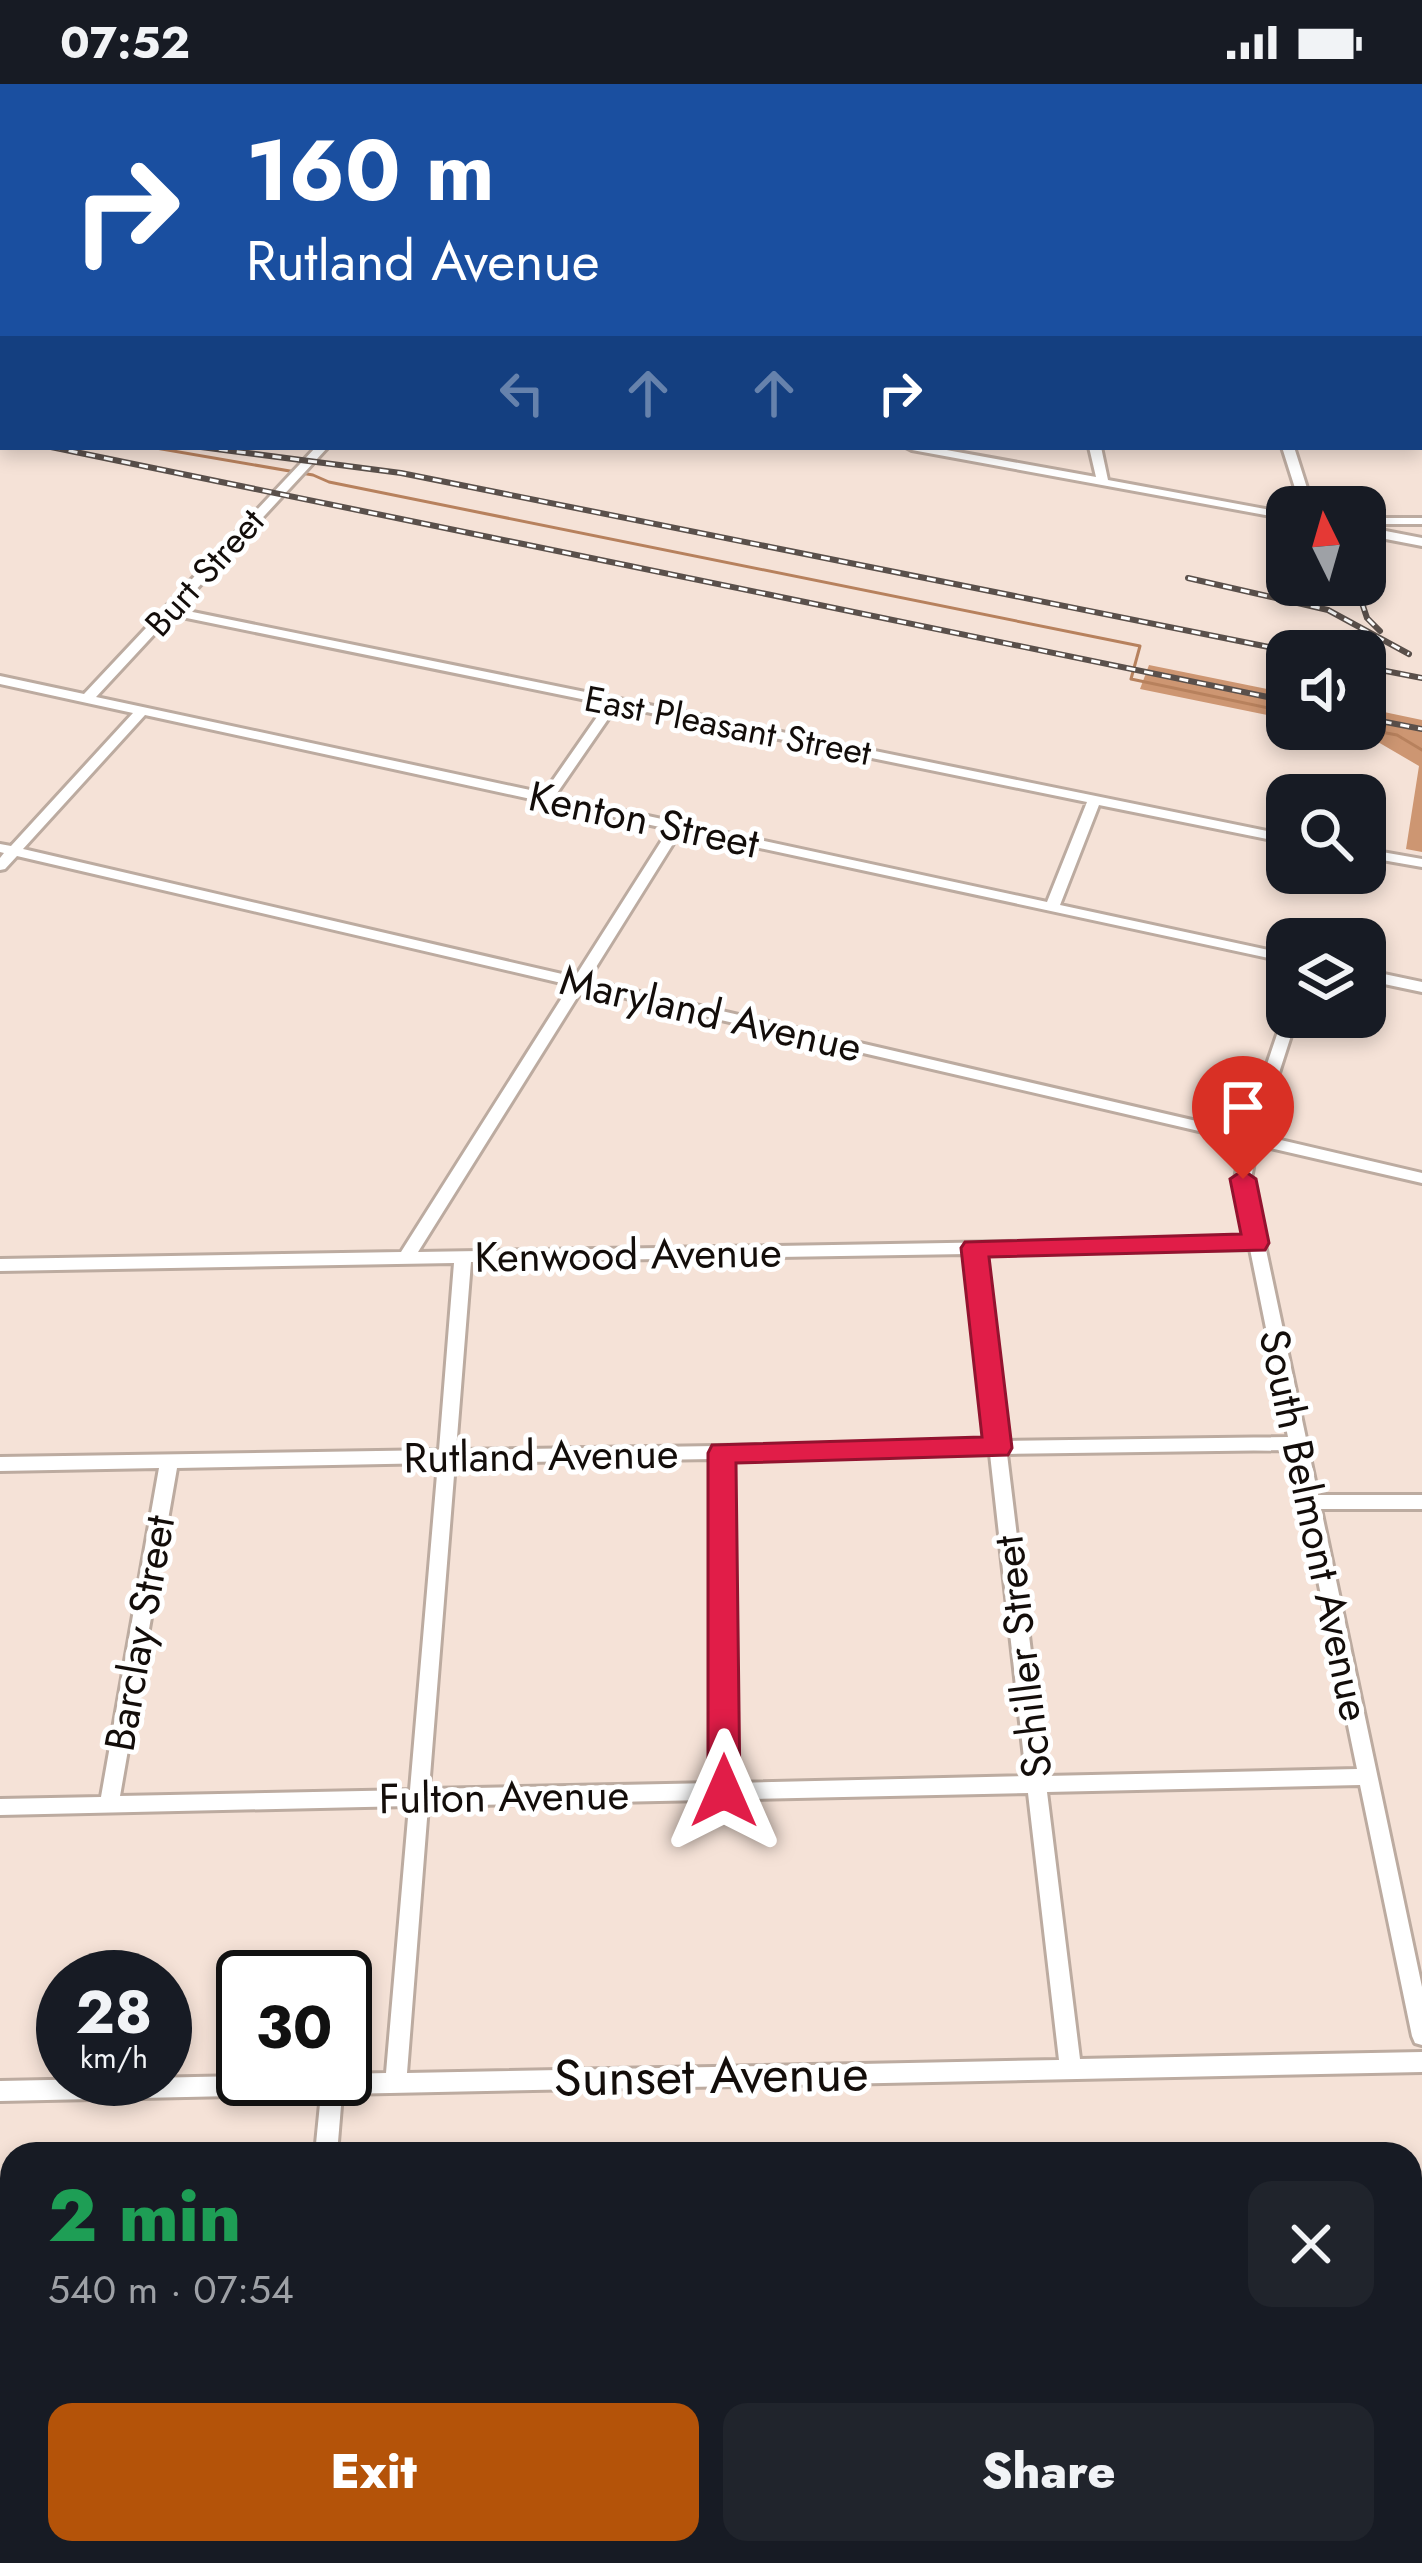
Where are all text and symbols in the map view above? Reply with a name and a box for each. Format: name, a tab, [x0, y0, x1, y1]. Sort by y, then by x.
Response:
text: 07:52	[60, 10, 190, 75]
text: 160 m	[246, 110, 495, 232]
icon: right	[48, 132, 204, 288]
text: Rutland Avenue	[246, 222, 599, 300]
icon: left	[489, 360, 555, 426]
icon: ahead	[615, 360, 681, 426]
icon: ahead	[741, 360, 807, 426]
icon: right	[867, 360, 933, 426]
north arrow	[1266, 486, 1386, 606]
map controls	[1266, 486, 1386, 1038]
street label: Burt Street	[132, 496, 276, 648]
button: sound	[1266, 630, 1386, 750]
street label: East Pleasant Street	[580, 672, 876, 778]
street label: Kenton Street	[523, 765, 765, 874]
button: search	[1266, 774, 1386, 894]
button: layers	[1266, 918, 1386, 1038]
street label: Maryland Avenue	[554, 949, 868, 1078]
pin	[1192, 1056, 1294, 1179]
icon: arrive	[1210, 1074, 1276, 1140]
street label: Kenwood Avenue	[474, 1221, 782, 1288]
street label: South Belmont Avenue	[1243, 1324, 1386, 1726]
street label: Rutland Avenue	[403, 1423, 679, 1488]
street label: Barclay Street	[89, 1510, 190, 1756]
street label: Schiller Street	[977, 1532, 1068, 1782]
position arrow	[661, 1728, 787, 1854]
street label: Fulton Avenue	[378, 1764, 630, 1829]
speed limit sign: 30	[216, 1950, 372, 2106]
text: 28	[76, 1969, 152, 2056]
street label: Sunset Avenue	[553, 2035, 869, 2115]
text: km/h	[80, 2036, 148, 2079]
text: 2 min	[48, 2164, 241, 2268]
button: close	[1248, 2181, 1374, 2307]
text: 540 m · 07:54	[48, 2261, 294, 2318]
button: Exit	[48, 2403, 699, 2541]
button: Share	[723, 2403, 1374, 2541]

